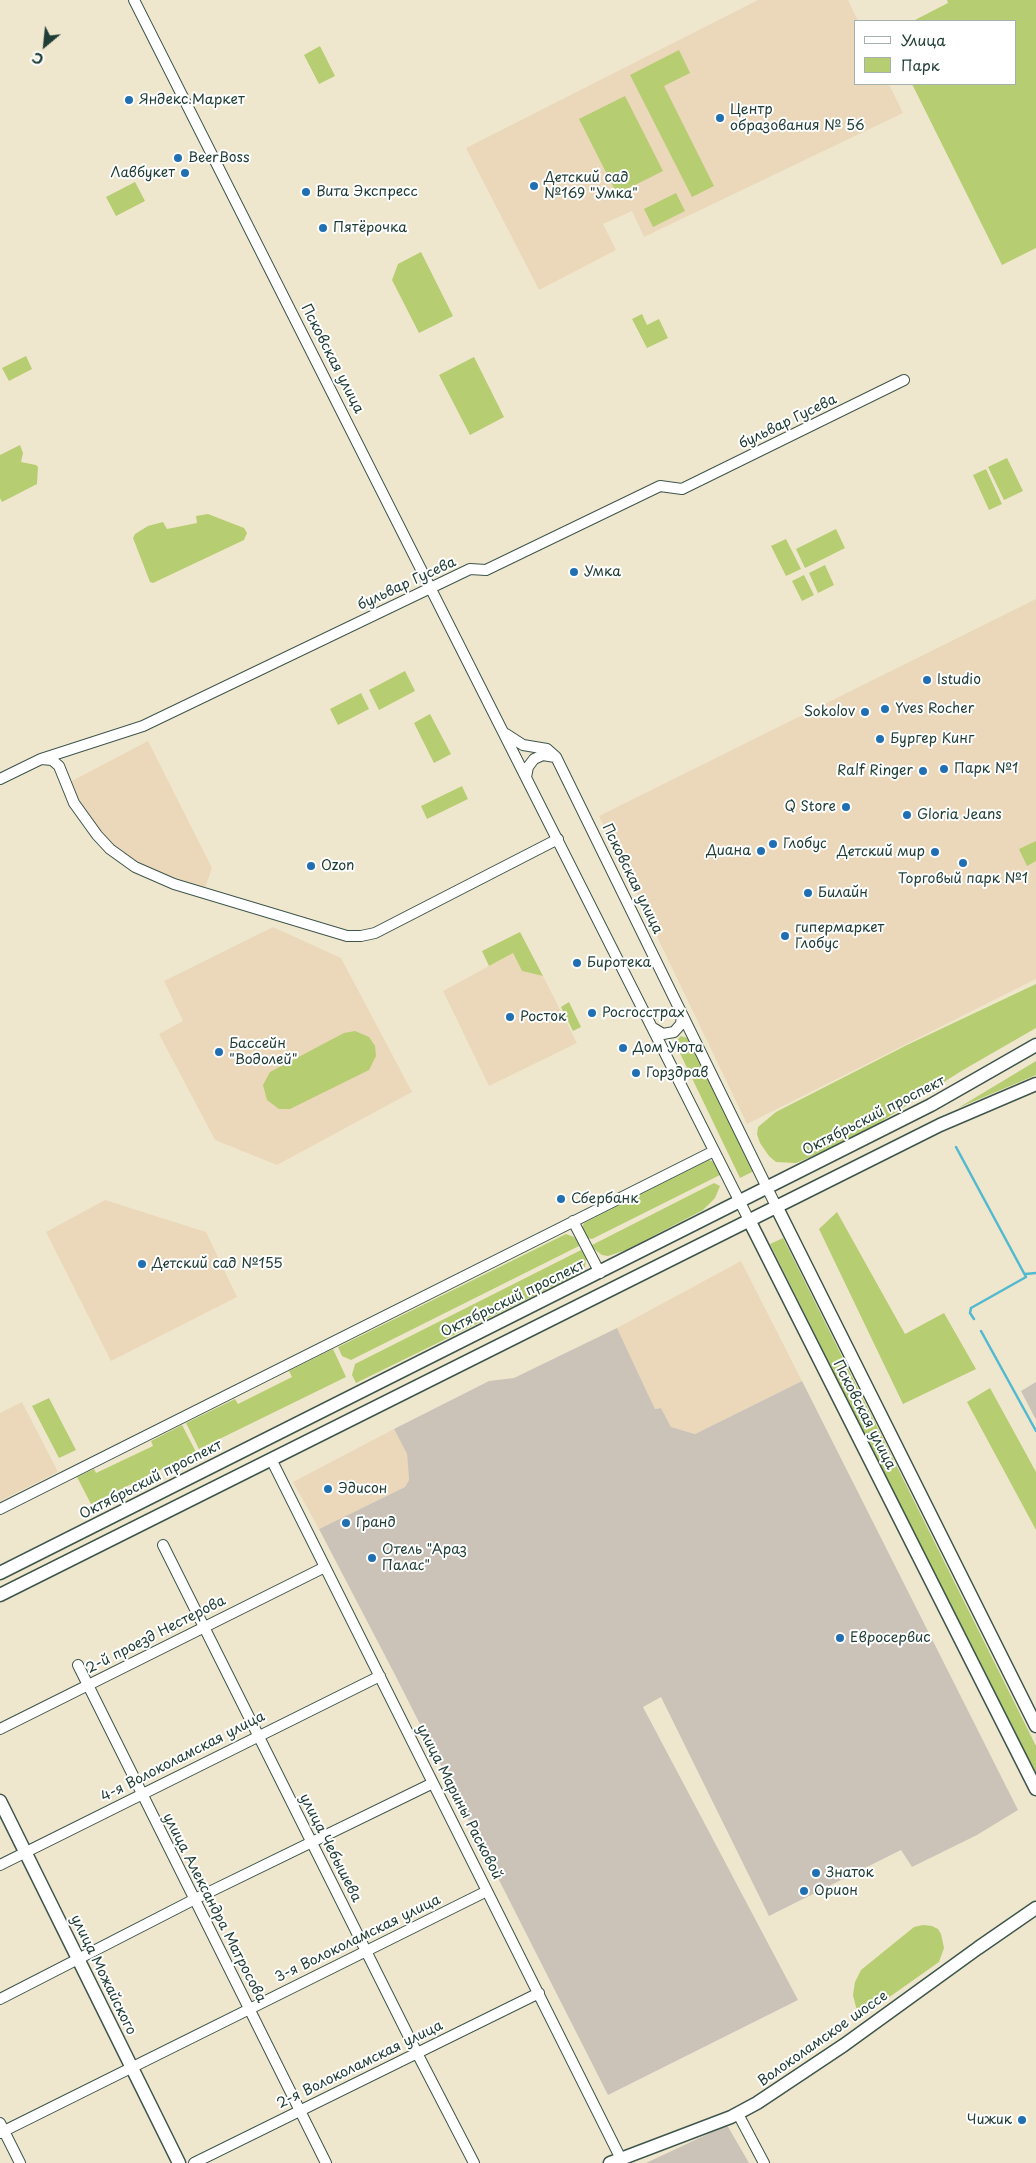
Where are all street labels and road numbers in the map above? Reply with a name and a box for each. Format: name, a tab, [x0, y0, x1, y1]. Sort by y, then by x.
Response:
street label: Псковская улица	[297, 302, 367, 416]
street label: бульвар Гусева	[736, 391, 840, 453]
street label: бульвар Гусева	[355, 554, 459, 614]
street label: Псковская улица	[598, 821, 666, 937]
street label: Октябрьский проспект	[800, 1073, 948, 1159]
street label: Октябрьский проспект	[438, 1257, 588, 1341]
street label: Псковская улица	[829, 1358, 899, 1472]
street label: Октябрьский проспект	[77, 1437, 225, 1523]
street label: 2-й проезд Нестерова	[84, 1593, 228, 1677]
street label: 4-я Волоколамская улица	[98, 1708, 268, 1806]
street label: улица Марины Расковой	[413, 1722, 505, 1882]
street label: улица Чебышева	[295, 1791, 365, 1905]
street label: улица Александра Матросова	[159, 1810, 269, 2006]
street label: 3-я Волоколамская улица	[273, 1892, 443, 1986]
street label: улица Можайского	[67, 1912, 139, 2038]
street label: Волоколамское шоссе	[755, 1988, 891, 2090]
street label: 2-я Волоколамская улица	[274, 2017, 446, 2113]

